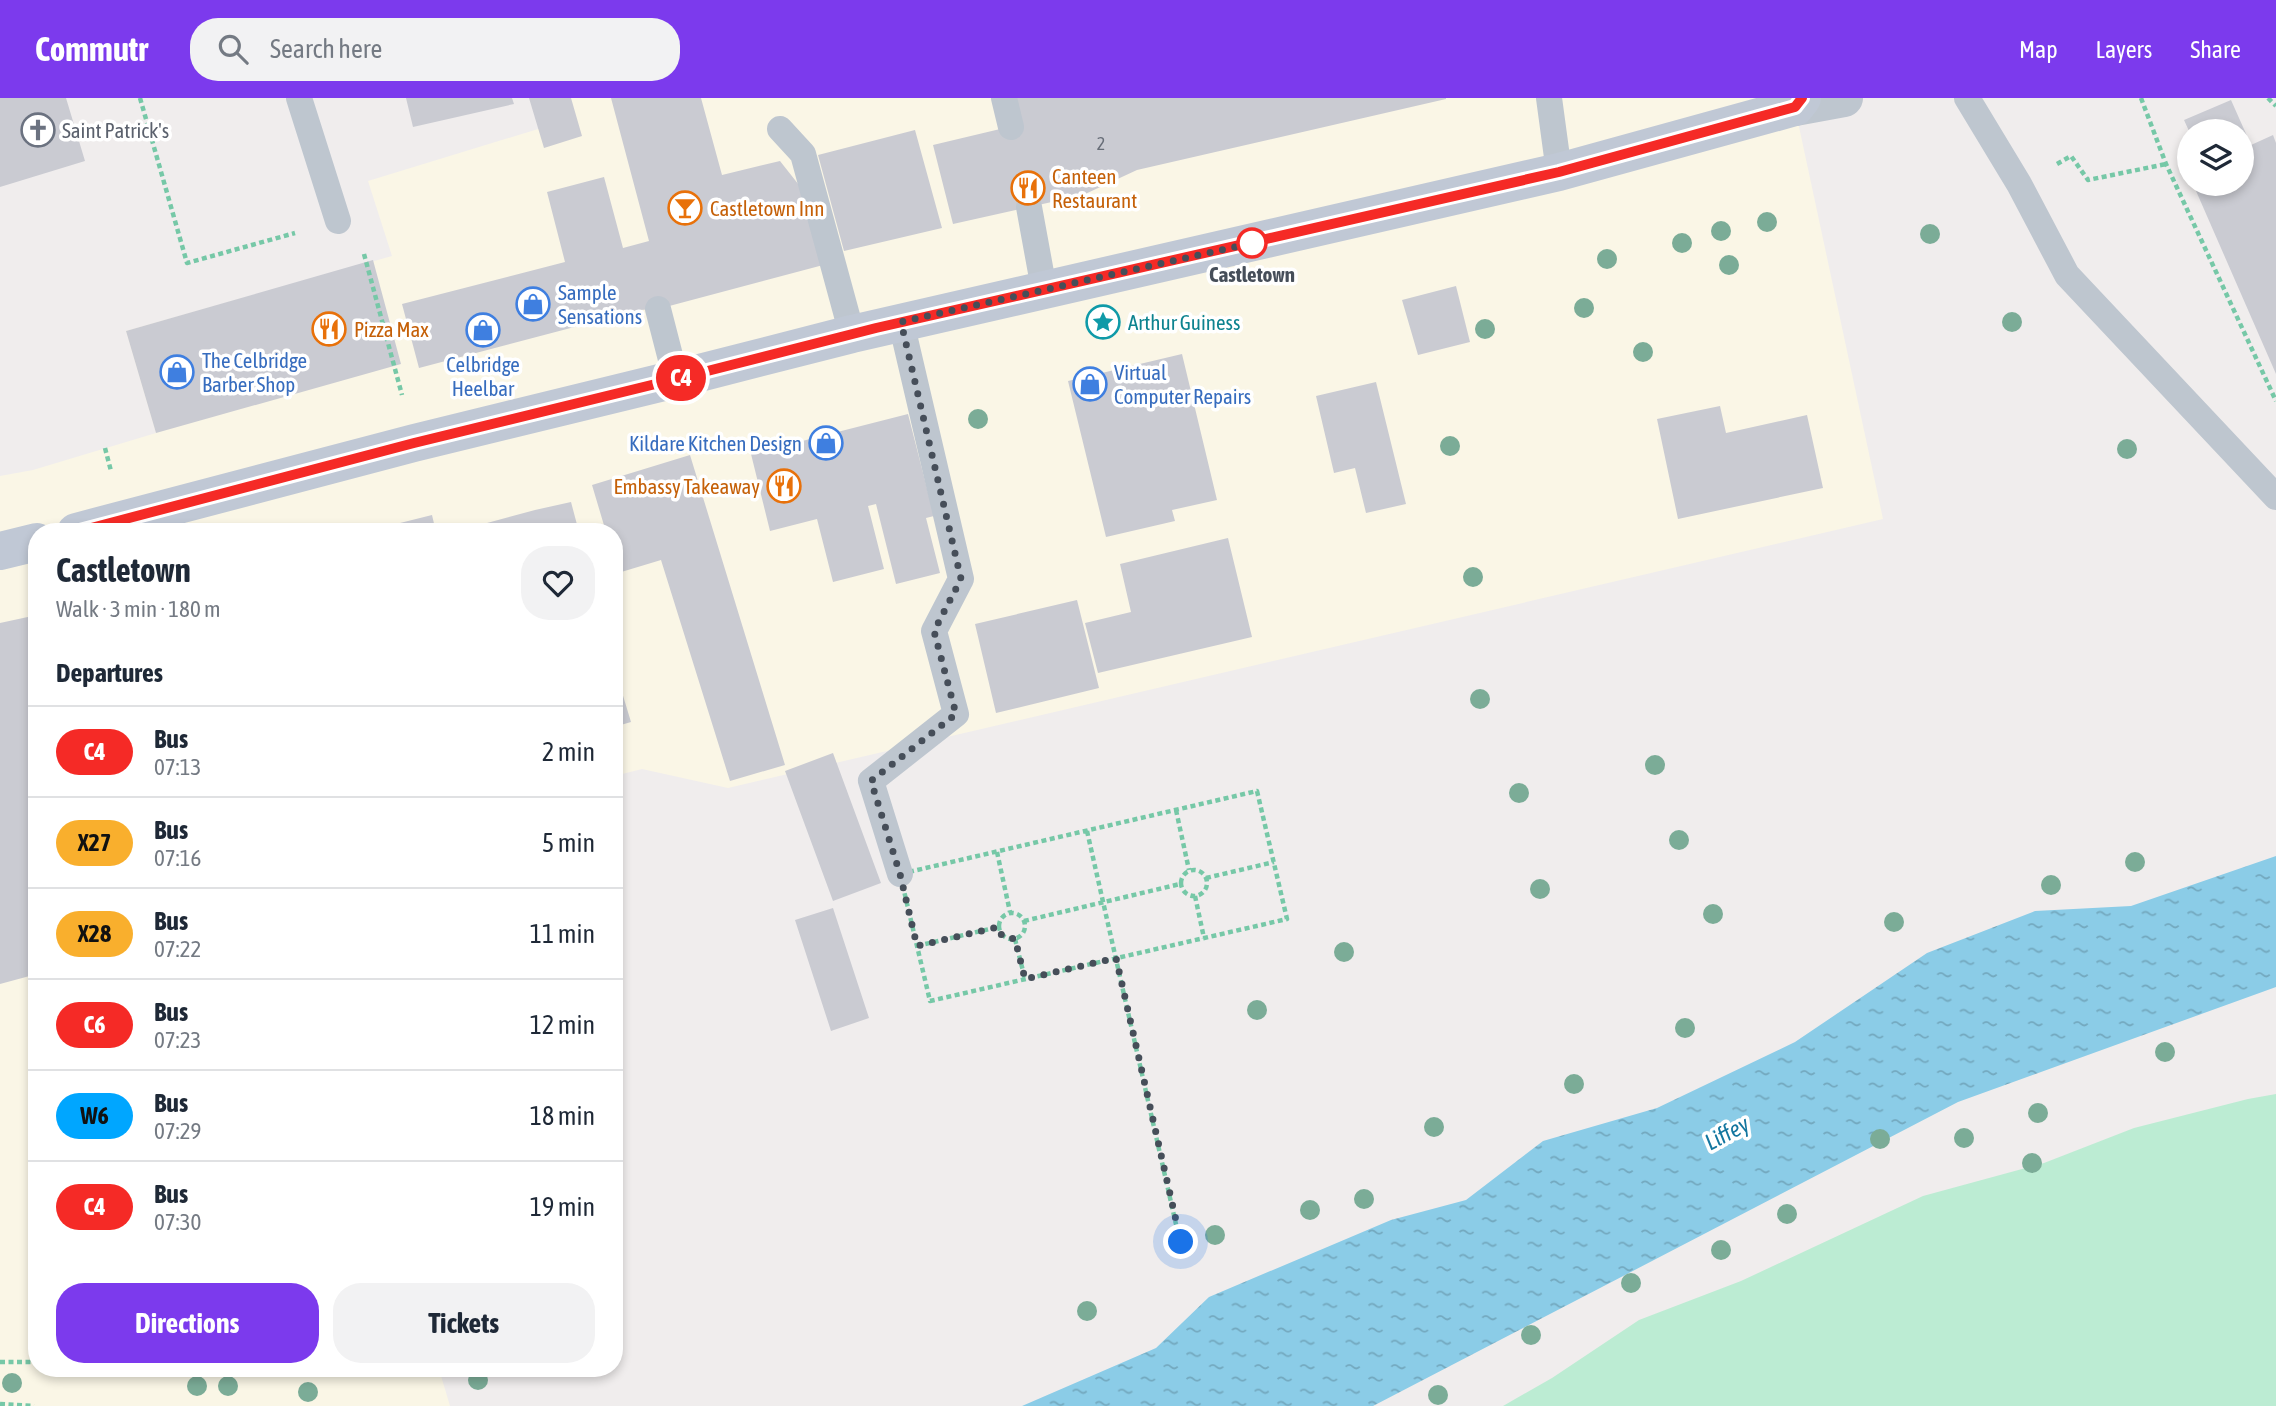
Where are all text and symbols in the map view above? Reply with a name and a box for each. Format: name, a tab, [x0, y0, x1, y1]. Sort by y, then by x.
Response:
search box	[190, 18, 680, 81]
text: Commutr	[35, 30, 148, 68]
icon: search	[214, 30, 252, 68]
text: Search here	[270, 34, 382, 64]
text: Map	[2019, 36, 2058, 63]
text: Layers	[2096, 36, 2152, 63]
text: Share	[2190, 36, 2241, 63]
church icon: Saint Patrick's	[19, 111, 57, 149]
place label: Saint Patrick's	[62, 118, 169, 142]
map controls	[2177, 119, 2254, 196]
button: layers	[2177, 119, 2254, 196]
house number: 2	[1097, 133, 1105, 154]
place label: Canteen Restaurant	[1052, 164, 1137, 212]
restaurant icon: Canteen Restaurant	[1009, 169, 1047, 207]
bar icon: Castletown Inn	[666, 189, 704, 227]
place label: Castletown Inn	[710, 196, 824, 220]
marker: Castletown	[1237, 228, 1267, 258]
place label: Castletown	[1209, 262, 1295, 286]
place label: Sample Sensations	[558, 280, 642, 328]
shop icon: Sample Sensations	[514, 285, 552, 323]
place icon: Arthur Guiness	[1084, 303, 1122, 341]
restaurant icon: Pizza Max	[310, 310, 348, 348]
place label: Arthur Guiness	[1128, 310, 1240, 334]
shop icon: Celbridge Heelbar	[464, 311, 502, 349]
place label: Pizza Max	[354, 317, 429, 341]
place label: The Celbridge Barber Shop	[202, 348, 307, 396]
place label: Celbridge Heelbar	[446, 352, 520, 400]
shop icon: The Celbridge Barber Shop	[158, 353, 196, 391]
line badge: C4	[650, 355, 712, 401]
place label: Virtual Computer Repairs	[1114, 360, 1251, 408]
text: C4	[670, 364, 692, 391]
shop icon: Virtual Computer Repairs	[1071, 365, 1109, 403]
shop icon: Kildare Kitchen Design	[807, 424, 845, 462]
place label: Kildare Kitchen Design	[629, 431, 802, 455]
restaurant icon: Embassy Takeaway	[765, 467, 803, 505]
place label: Embassy Takeaway	[613, 474, 760, 498]
button: heart	[521, 546, 595, 620]
text: Castletown	[56, 551, 191, 589]
text: Walk · 3 min · 180 m	[56, 596, 220, 622]
text: Departures	[56, 658, 163, 688]
text: Bus	[154, 724, 188, 754]
text: 2 min	[542, 737, 595, 767]
text: C4	[83, 738, 106, 765]
text: 07:13	[154, 754, 201, 780]
text: Bus	[154, 815, 188, 845]
text: 5 min	[542, 828, 595, 858]
text: X27	[78, 829, 111, 856]
text: 07:16	[154, 845, 201, 871]
text: Bus	[154, 906, 188, 936]
text: 11 min	[530, 919, 595, 949]
text: X28	[78, 920, 111, 947]
text: 07:22	[154, 936, 201, 962]
text: Bus	[154, 997, 188, 1027]
text: 12 min	[530, 1010, 595, 1040]
text: C6	[83, 1011, 106, 1038]
text: 07:23	[154, 1027, 201, 1053]
text: Bus	[154, 1088, 188, 1118]
text: 18 min	[530, 1101, 595, 1131]
text: W6	[80, 1102, 109, 1129]
water label: Liffey	[1700, 1110, 1754, 1155]
text: 07:29	[154, 1118, 201, 1144]
text: Bus	[154, 1179, 188, 1209]
text: 19 min	[530, 1192, 595, 1222]
text: C4	[83, 1193, 106, 1220]
text: 07:30	[154, 1209, 201, 1235]
your location	[1163, 1224, 1198, 1259]
button: Directions	[56, 1283, 319, 1363]
button: Tickets	[333, 1283, 595, 1363]

